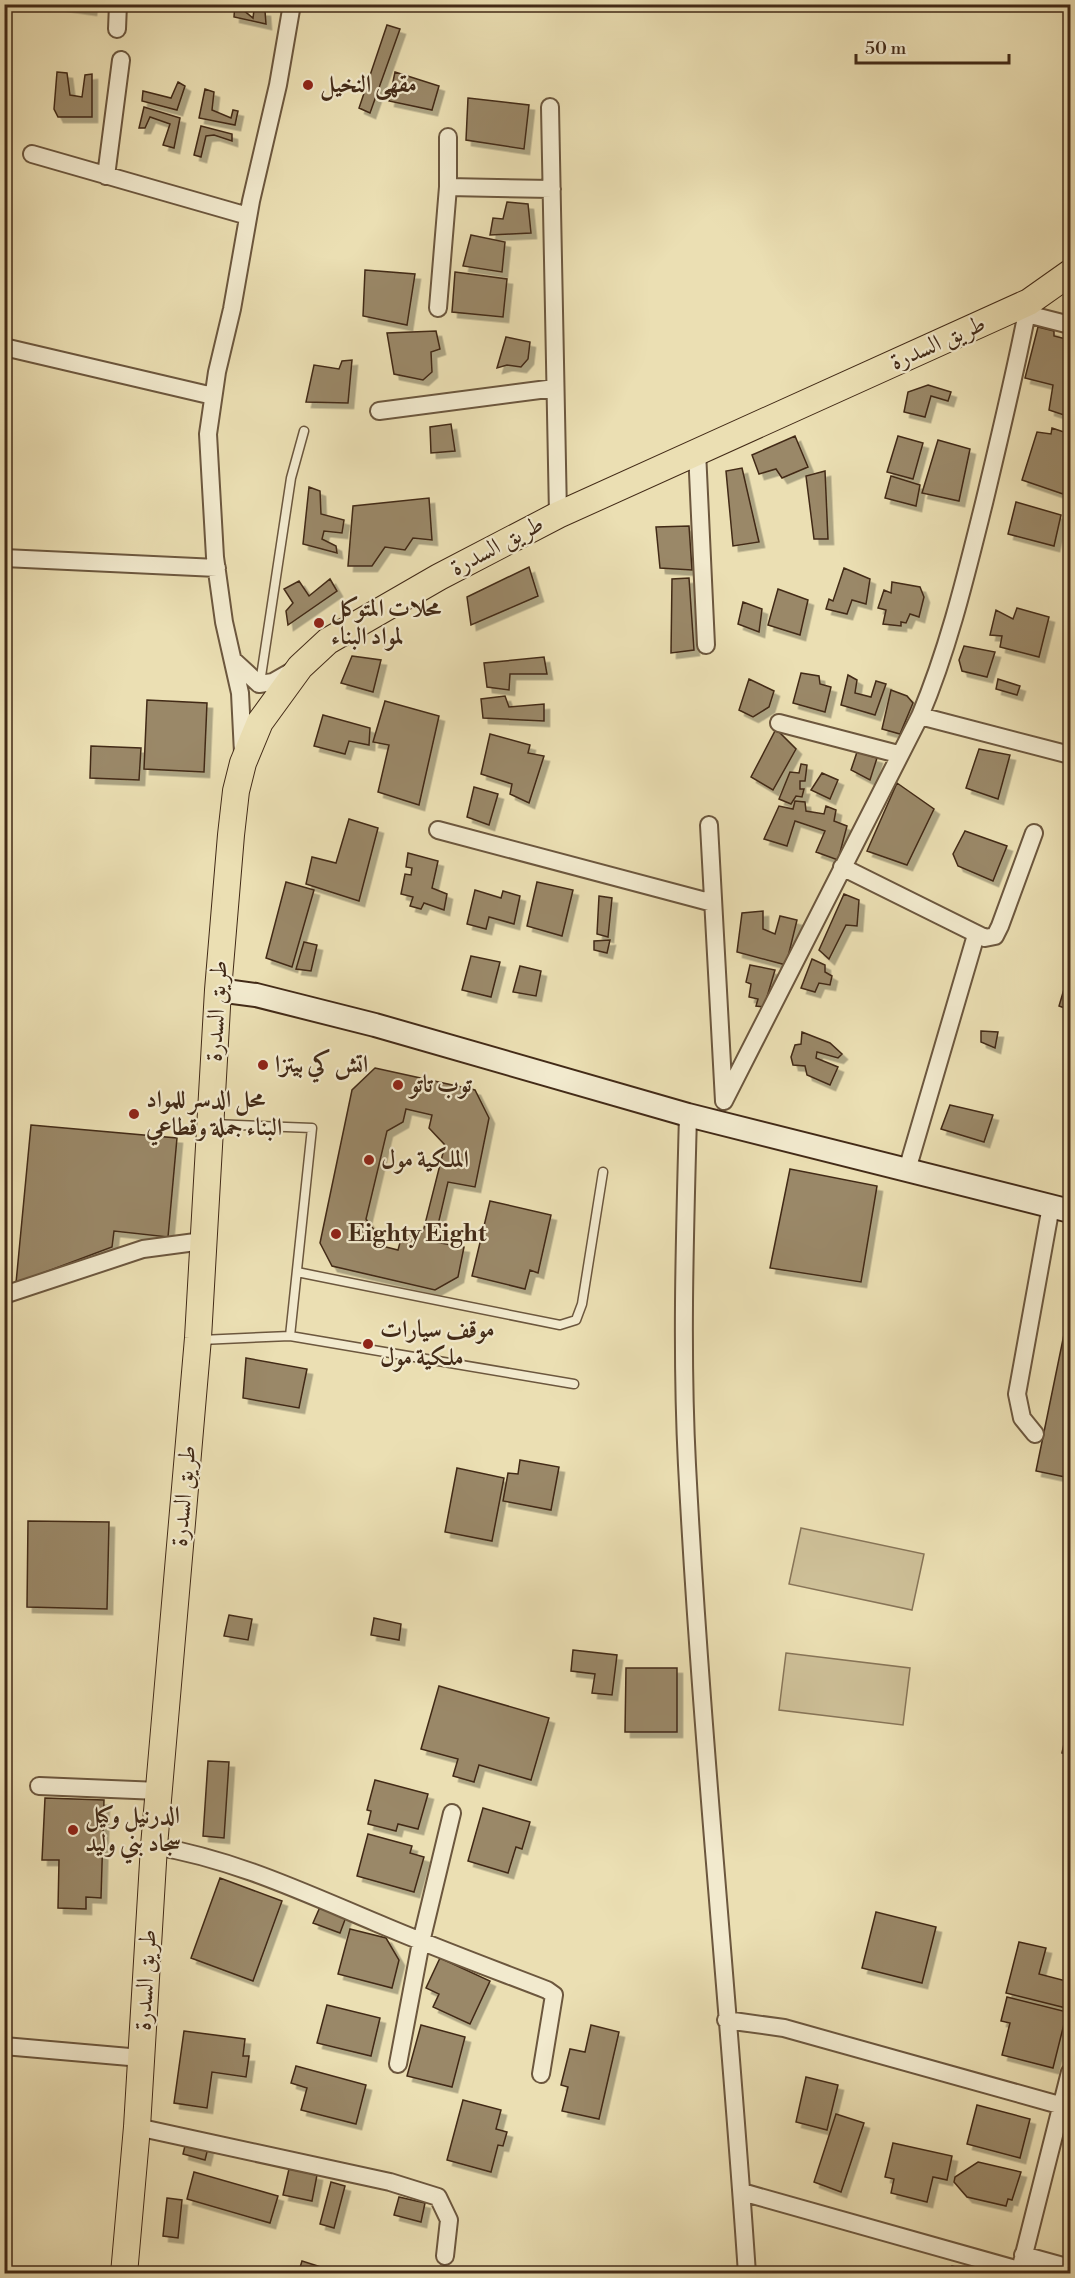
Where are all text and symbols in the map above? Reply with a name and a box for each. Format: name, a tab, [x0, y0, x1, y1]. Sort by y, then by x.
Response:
scale bar	[856, 27, 1009, 65]
text: 50 m	[865, 37, 907, 60]
place label: مقهى النخيل	[320, 70, 417, 101]
marker: مقهى النخيل	[301, 78, 315, 92]
street label: طريق السدرة	[885, 309, 991, 377]
street label: طريق السدرة	[445, 509, 549, 583]
place label: محلات المتوكل لمواد البناء	[331, 594, 442, 652]
marker: محلات المتوكل لمواد البناء	[312, 616, 326, 630]
street label: طريق السدرة	[199, 959, 235, 1063]
place label: اتش كي بيتزا	[275, 1049, 368, 1083]
marker: اتش كي بيتزا	[256, 1058, 270, 1072]
place label: توب تاتو	[407, 1070, 473, 1100]
marker: توب تاتو	[391, 1078, 405, 1092]
place label: محل الدسر للمواد البناء جملة وقطاعي	[145, 1085, 282, 1146]
marker: محل الدسر للمواد البناء جملة وقطاعي	[127, 1107, 141, 1121]
place label: الملكية مول	[381, 1145, 469, 1175]
marker: الملكية مول	[362, 1153, 376, 1167]
place label: Eighty Eight	[348, 1219, 487, 1249]
marker: Eighty Eight	[329, 1227, 343, 1241]
place label: موقف سيارات ملكية مول	[380, 1315, 495, 1373]
marker: موقف سيارات ملكية مول	[361, 1337, 375, 1351]
street label: طريق السدرة	[165, 1444, 203, 1548]
place label: الدرنيل وكيل سجاد بني وليد	[85, 1801, 181, 1864]
marker: الدرنيل وكيل سجاد بني وليد	[66, 1823, 80, 1837]
street label: طريق السدرة	[128, 1928, 164, 2032]

